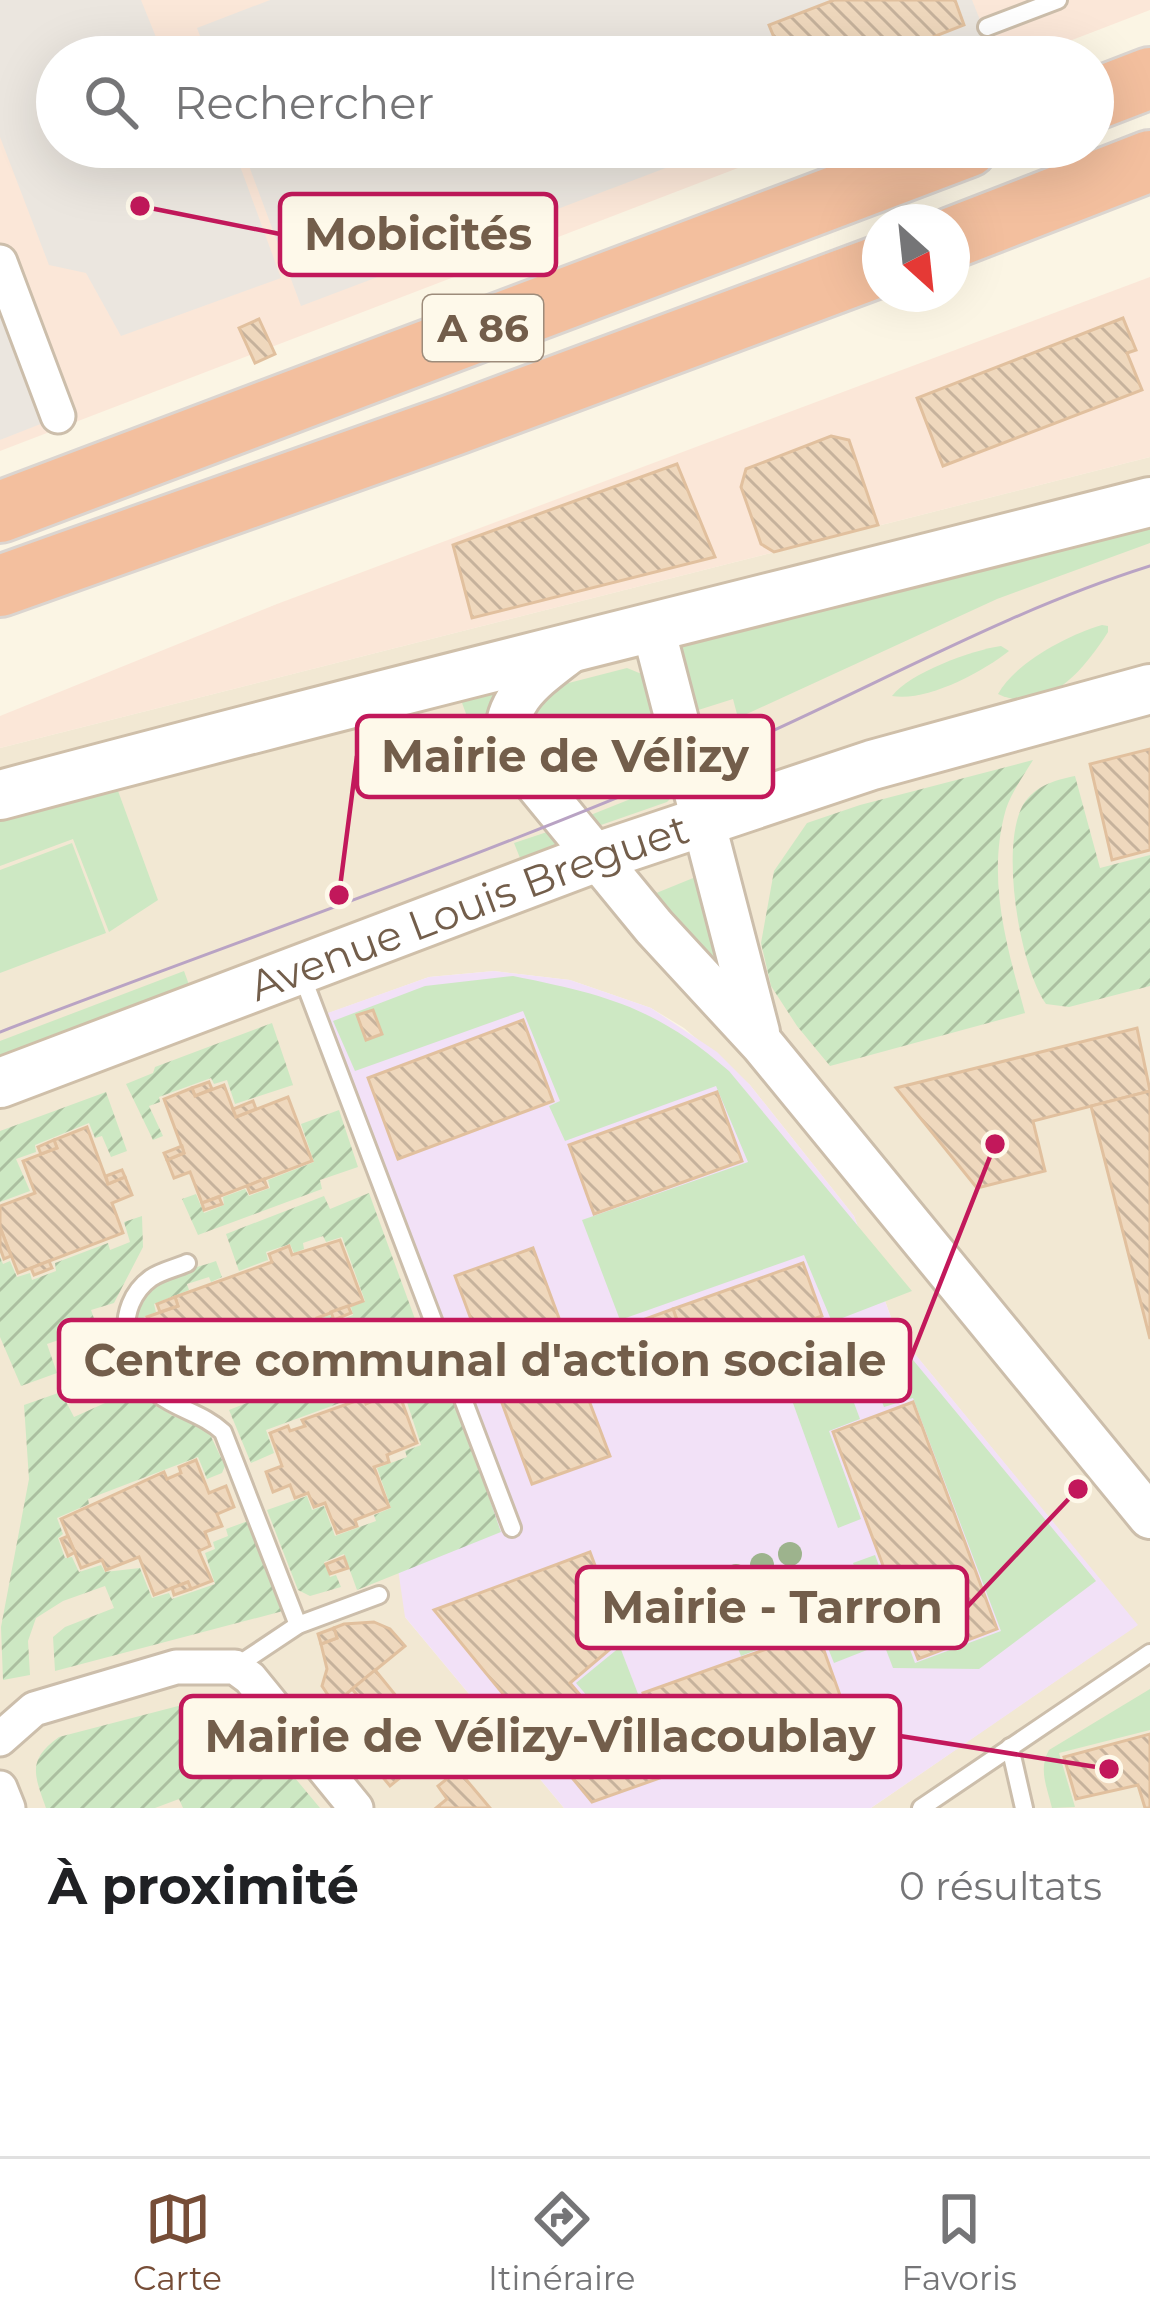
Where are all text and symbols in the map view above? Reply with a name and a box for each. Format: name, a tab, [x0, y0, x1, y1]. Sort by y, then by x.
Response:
search box	[36, 36, 1114, 168]
icon: search	[78, 69, 144, 135]
text: Rechercher	[174, 75, 434, 130]
callout: Mobicités	[280, 194, 556, 275]
north arrow	[862, 204, 970, 312]
text: Mobicités	[304, 206, 532, 261]
road number: A 86	[423, 295, 543, 361]
callout: Mairie de Vélizy	[357, 716, 773, 797]
text: Mairie de Vélizy	[381, 728, 750, 783]
street label: Avenue Louis Breguet	[242, 802, 695, 1012]
callout: Centre communal d'action sociale	[59, 1320, 910, 1401]
text: Centre communal d'action sociale	[83, 1332, 887, 1387]
callout: Mairie - Tarron	[577, 1567, 967, 1648]
text: Mairie - Tarron	[601, 1579, 943, 1634]
callout: Mairie de Vélizy-Villacoublay	[181, 1696, 900, 1777]
text: Mairie de Vélizy-Villacoublay	[205, 1708, 877, 1763]
text: À proximité	[48, 1855, 359, 1917]
text: 0 résultats	[899, 1862, 1102, 1910]
tab: Carte	[133, 2186, 222, 2298]
tab: Itinéraire	[488, 2186, 636, 2298]
tab: Favoris	[902, 2186, 1017, 2298]

